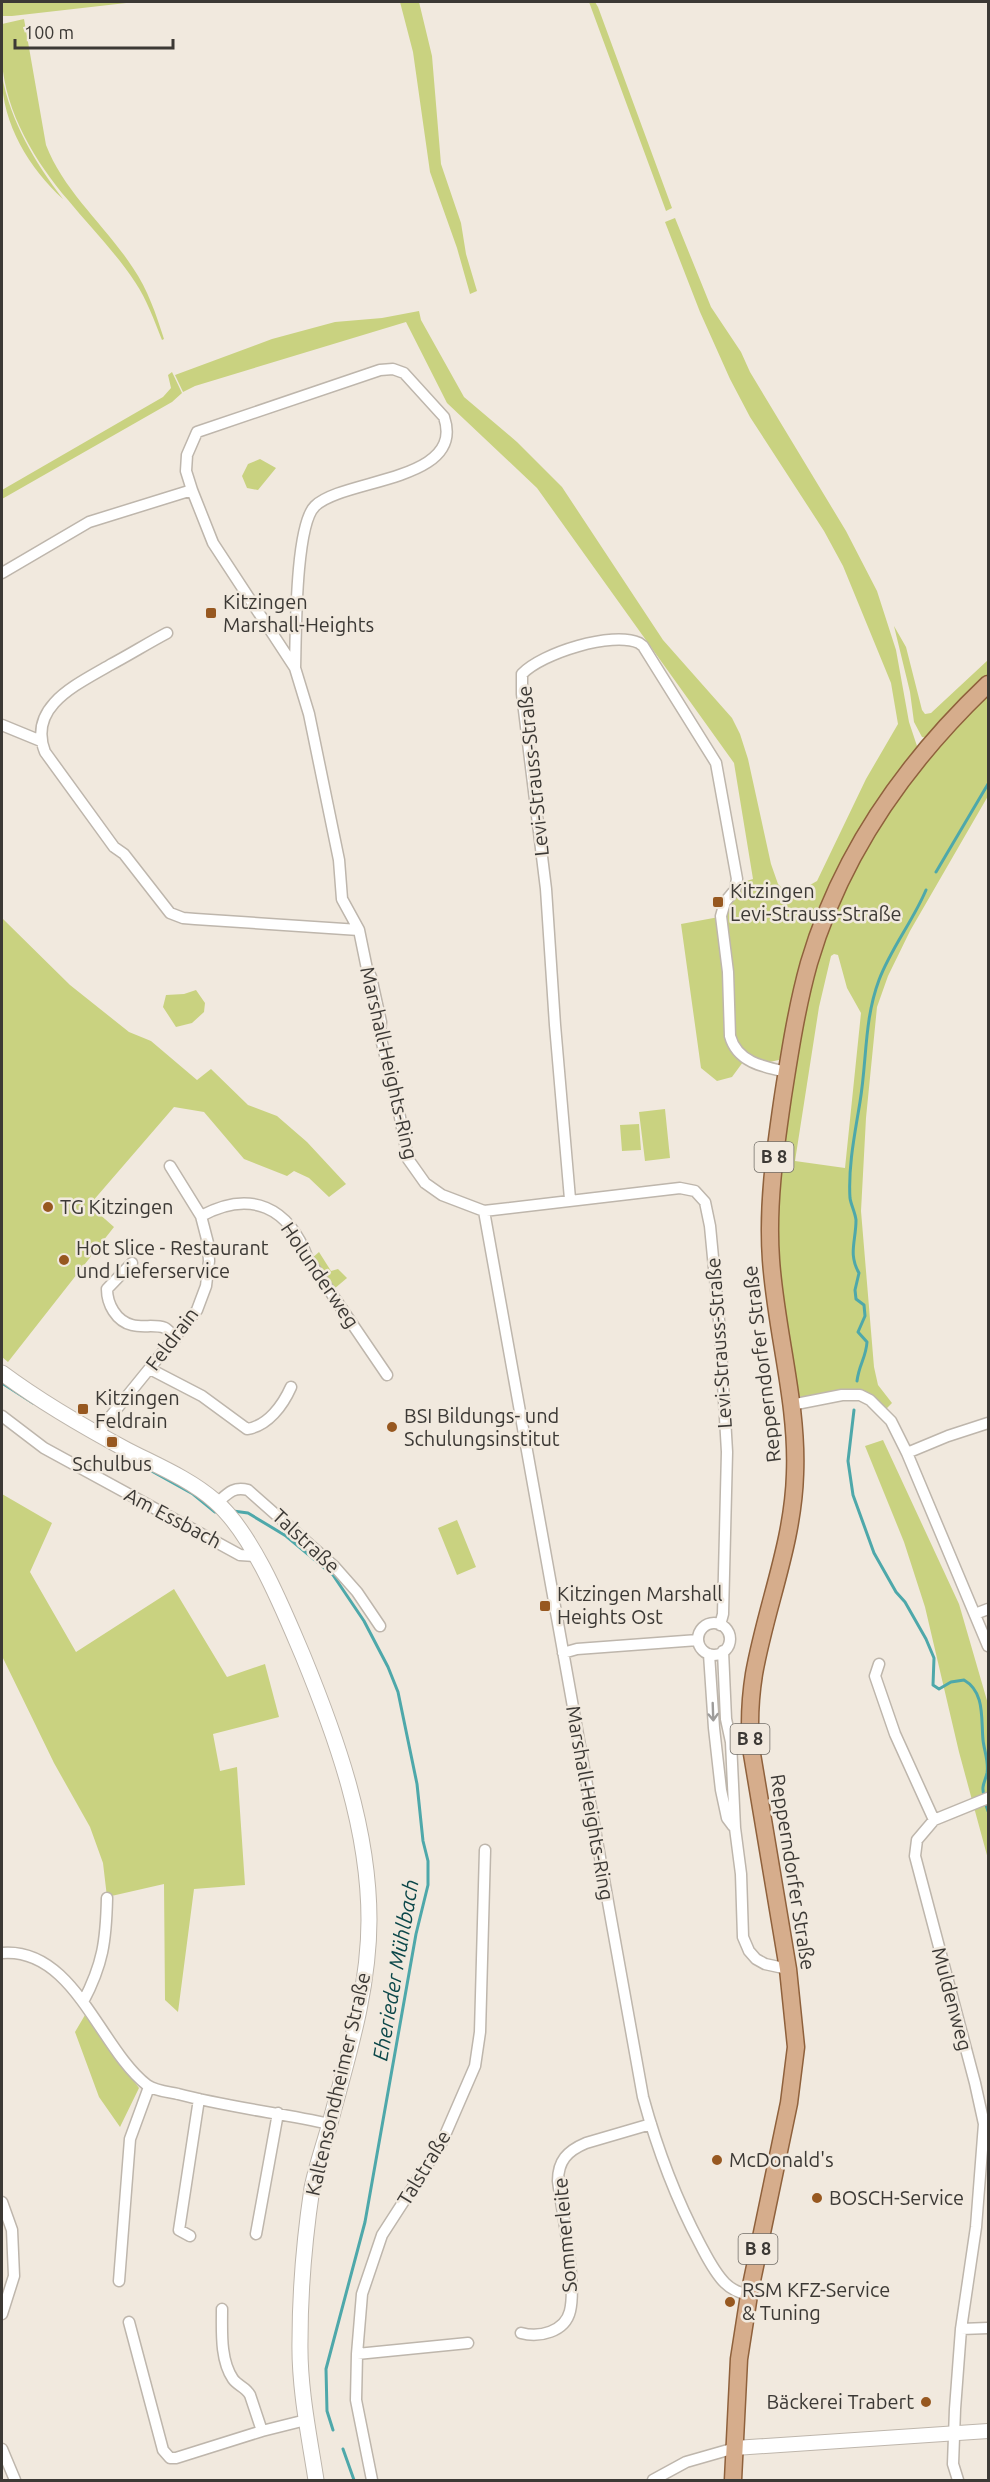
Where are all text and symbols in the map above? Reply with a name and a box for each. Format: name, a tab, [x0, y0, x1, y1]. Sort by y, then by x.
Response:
scale bar	[15, 12, 172, 50]
text: 100 m	[24, 22, 74, 42]
place label: Kitzingen Marshall-Heights	[223, 590, 374, 636]
marker: Kitzingen Marshall-Heights	[204, 606, 218, 620]
street label: Levi-Strauss-Straße	[512, 685, 553, 858]
place label: Kitzingen Levi-Strauss-Straße	[730, 879, 902, 925]
marker: Kitzingen Levi-Strauss-Straße	[711, 895, 725, 909]
street label: Marshall-Heights-Ring	[356, 964, 423, 1162]
road number: B 8	[754, 1142, 794, 1172]
place label: TG Kitzingen	[60, 1195, 173, 1218]
marker: TG Kitzingen	[41, 1200, 55, 1214]
street label: Holunderweg	[277, 1218, 364, 1332]
place label: Hot Slice - Restaurant und Lieferservice	[76, 1236, 269, 1282]
marker: Hot Slice - Restaurant und Lieferservice	[57, 1253, 71, 1267]
street label: Levi-Strauss-Straße	[701, 1257, 736, 1429]
street label: Repperndorfer Straße	[738, 1264, 785, 1464]
street label: Feldrain	[141, 1303, 203, 1375]
place label: Kitzingen Feldrain	[95, 1386, 180, 1432]
marker: Kitzingen Feldrain	[76, 1402, 90, 1416]
place label: BSI Bildungs- und Schulungsinstitut	[404, 1404, 560, 1450]
marker: BSI Bildungs- und Schulungsinstitut	[385, 1420, 399, 1434]
marker: Schulbus	[105, 1435, 119, 1449]
place label: Schulbus	[72, 1452, 152, 1475]
street label: Am Essbach	[121, 1482, 225, 1553]
street label: Talstraße	[268, 1504, 345, 1577]
place label: Kitzingen Marshall Heights Ost	[557, 1582, 722, 1628]
marker: Kitzingen Marshall Heights Ost	[538, 1599, 552, 1613]
one-way arrow	[707, 1702, 719, 1722]
street label: Marshall-Heights-Ring	[562, 1704, 619, 1902]
road number: B 8	[730, 1724, 770, 1754]
street label: Repperndorfer Straße	[767, 1772, 820, 1971]
water label: Eherieder Mühlbach	[367, 1877, 423, 2062]
street label: Muldenweg	[928, 1945, 977, 2053]
street label: Kaltensondheimer Straße	[301, 1970, 374, 2198]
street label: Talstraße	[392, 2126, 455, 2209]
place label: McDonald's	[729, 2148, 834, 2171]
marker: McDonald's	[710, 2153, 724, 2167]
street label: Sommerleite	[548, 2177, 581, 2293]
place label: BOSCH-Service	[829, 2186, 964, 2209]
marker: BOSCH-Service	[810, 2191, 824, 2205]
road number: B 8	[738, 2234, 777, 2264]
place label: RSM KFZ-Service & Tuning	[742, 2278, 890, 2324]
marker: RSM KFZ-Service & Tuning	[723, 2295, 737, 2309]
place label: Bäckerei Trabert	[766, 2390, 914, 2413]
marker: Bäckerei Trabert	[919, 2395, 933, 2409]

